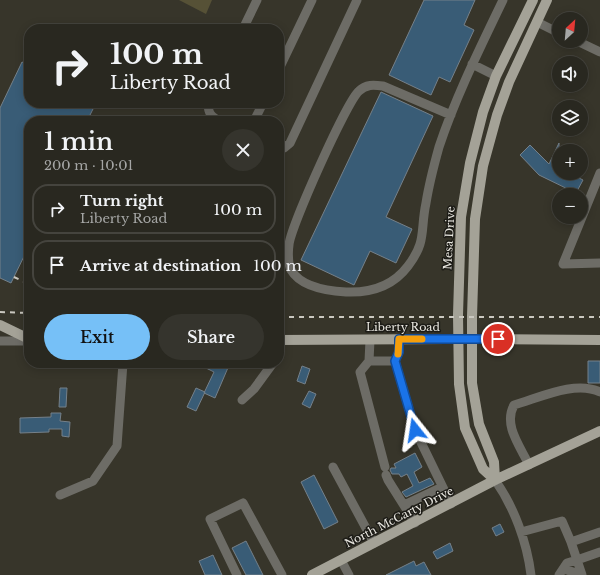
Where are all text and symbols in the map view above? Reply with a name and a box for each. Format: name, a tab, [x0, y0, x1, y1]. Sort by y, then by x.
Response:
north arrow	[552, 12, 588, 48]
map controls	[552, 12, 588, 224]
text: 100 m	[110, 37, 203, 72]
icon: right	[44, 40, 96, 92]
button: sound	[552, 56, 588, 92]
text: Liberty Road	[110, 72, 231, 94]
button: layers	[552, 100, 588, 136]
text: 1 min	[44, 127, 113, 156]
button: close	[222, 129, 264, 171]
button: +	[552, 144, 588, 180]
text: 200 m · 10:01	[44, 157, 133, 174]
button: −	[552, 188, 588, 224]
text: Turn right	[80, 191, 163, 210]
icon: right	[46, 198, 68, 220]
text: 100 m	[213, 200, 262, 219]
street label: Mesa Drive	[440, 206, 458, 270]
text: Liberty Road	[80, 210, 167, 227]
icon: arrive	[46, 254, 68, 276]
text: Arrive at destination	[80, 256, 241, 275]
text: 100 m	[253, 256, 302, 275]
button: Exit	[44, 314, 150, 360]
button: Share	[158, 314, 264, 360]
street label: Liberty Road	[366, 320, 440, 334]
pin	[481, 322, 515, 356]
icon: arrive	[487, 328, 509, 350]
position arrow	[394, 409, 436, 451]
street label: North McCarty Drive	[342, 483, 456, 551]

